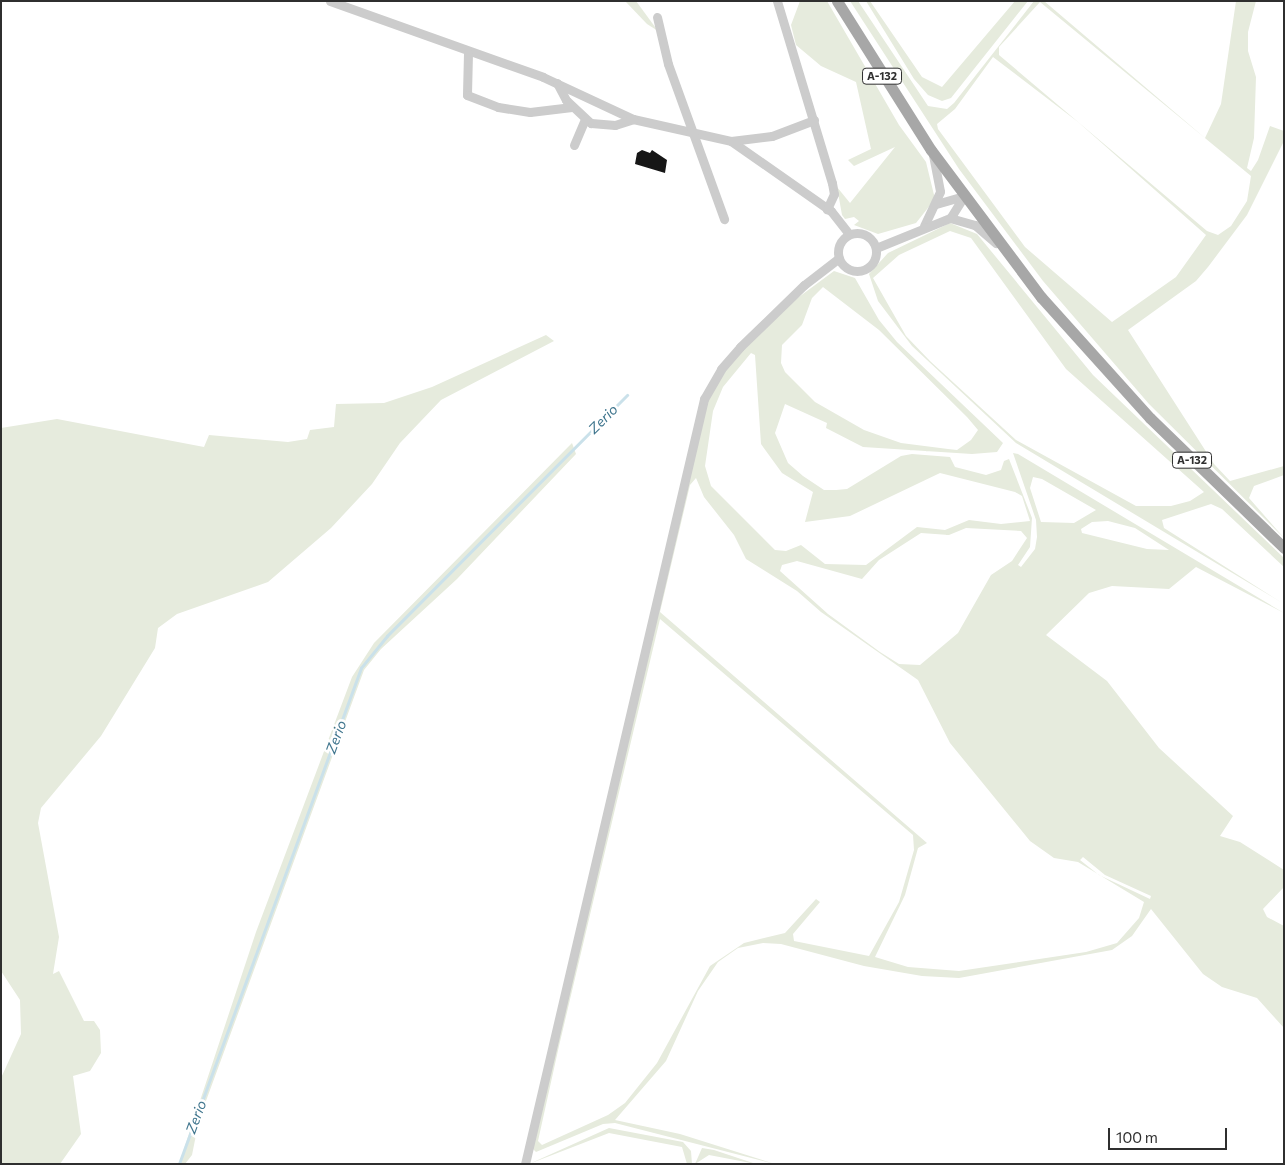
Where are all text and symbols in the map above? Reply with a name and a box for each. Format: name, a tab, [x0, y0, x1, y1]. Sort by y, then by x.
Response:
road number: A-132	[862, 68, 902, 84]
water label: Zerio	[585, 401, 621, 437]
road number: A-132	[1172, 452, 1212, 468]
water label: Zerio	[322, 718, 350, 756]
water label: Zerio	[182, 1098, 210, 1136]
scale bar	[1110, 1118, 1229, 1150]
text: 100 m	[1116, 1128, 1158, 1146]

